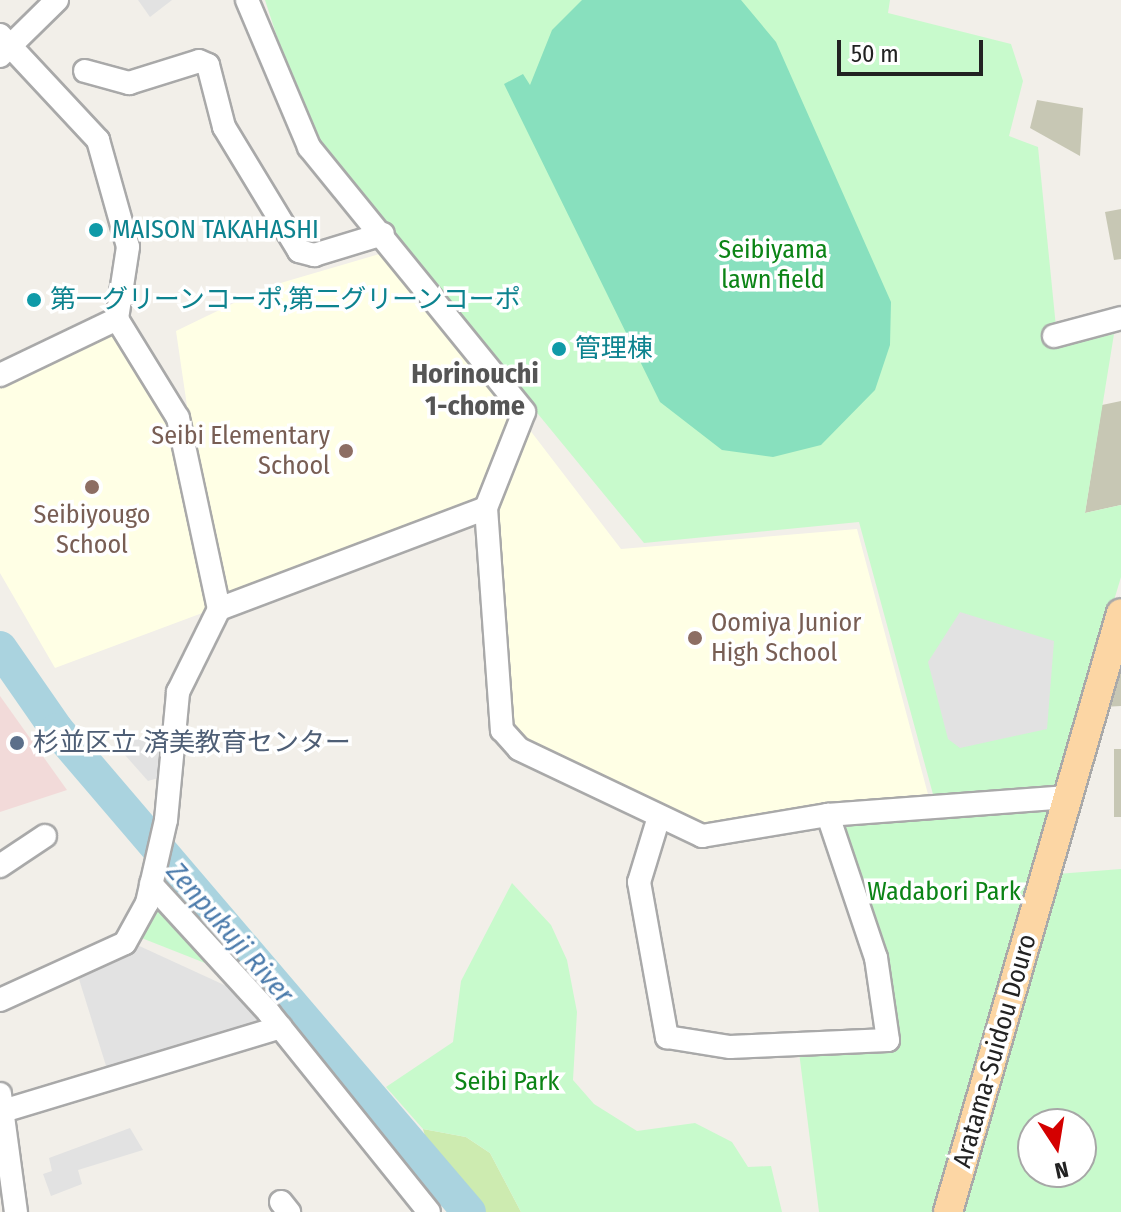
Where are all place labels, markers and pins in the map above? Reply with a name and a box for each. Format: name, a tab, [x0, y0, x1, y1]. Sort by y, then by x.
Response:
place label: MAISON TAKAHASHI	[112, 214, 319, 246]
marker: MAISON TAKAHASHI	[87, 221, 105, 239]
place label: 第一グリーンコーポ,第二グリーンコーポ	[50, 284, 523, 316]
marker: 第一グリーンコーポ,第二グリーンコーポ	[25, 291, 43, 309]
place label: 管理棟	[575, 333, 653, 365]
marker: 管理棟	[550, 340, 568, 358]
place label: Seibi Elementary School	[151, 420, 330, 482]
marker: Seibi Elementary School	[337, 442, 355, 460]
marker: Seibiyougo School	[83, 478, 101, 496]
place label: Seibiyougo School	[34, 499, 150, 560]
place label: Oomiya Junior High School	[711, 607, 861, 668]
marker: Oomiya Junior High School	[686, 629, 704, 647]
place label: 杉並区立 済美教育センター	[33, 727, 351, 759]
marker: 杉並区立 済美教育センター	[8, 734, 26, 752]

